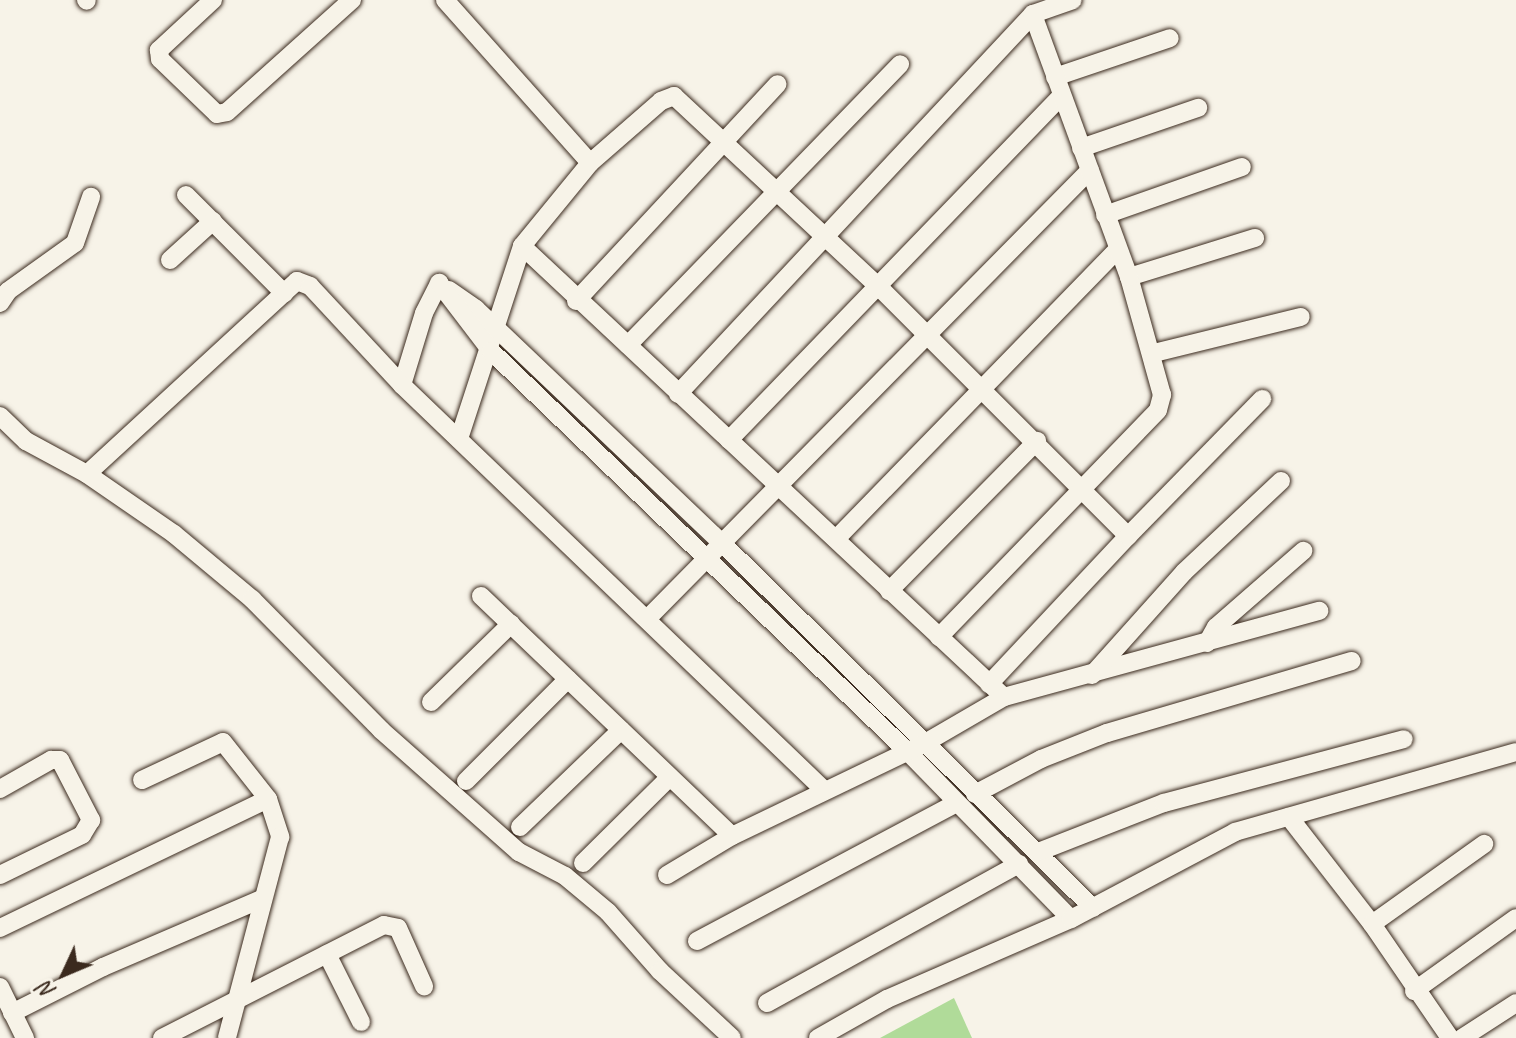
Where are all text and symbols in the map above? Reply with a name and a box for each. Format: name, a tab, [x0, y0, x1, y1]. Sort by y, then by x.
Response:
north arrow	[24, 934, 104, 1014]
text: N	[32, 976, 62, 1005]

